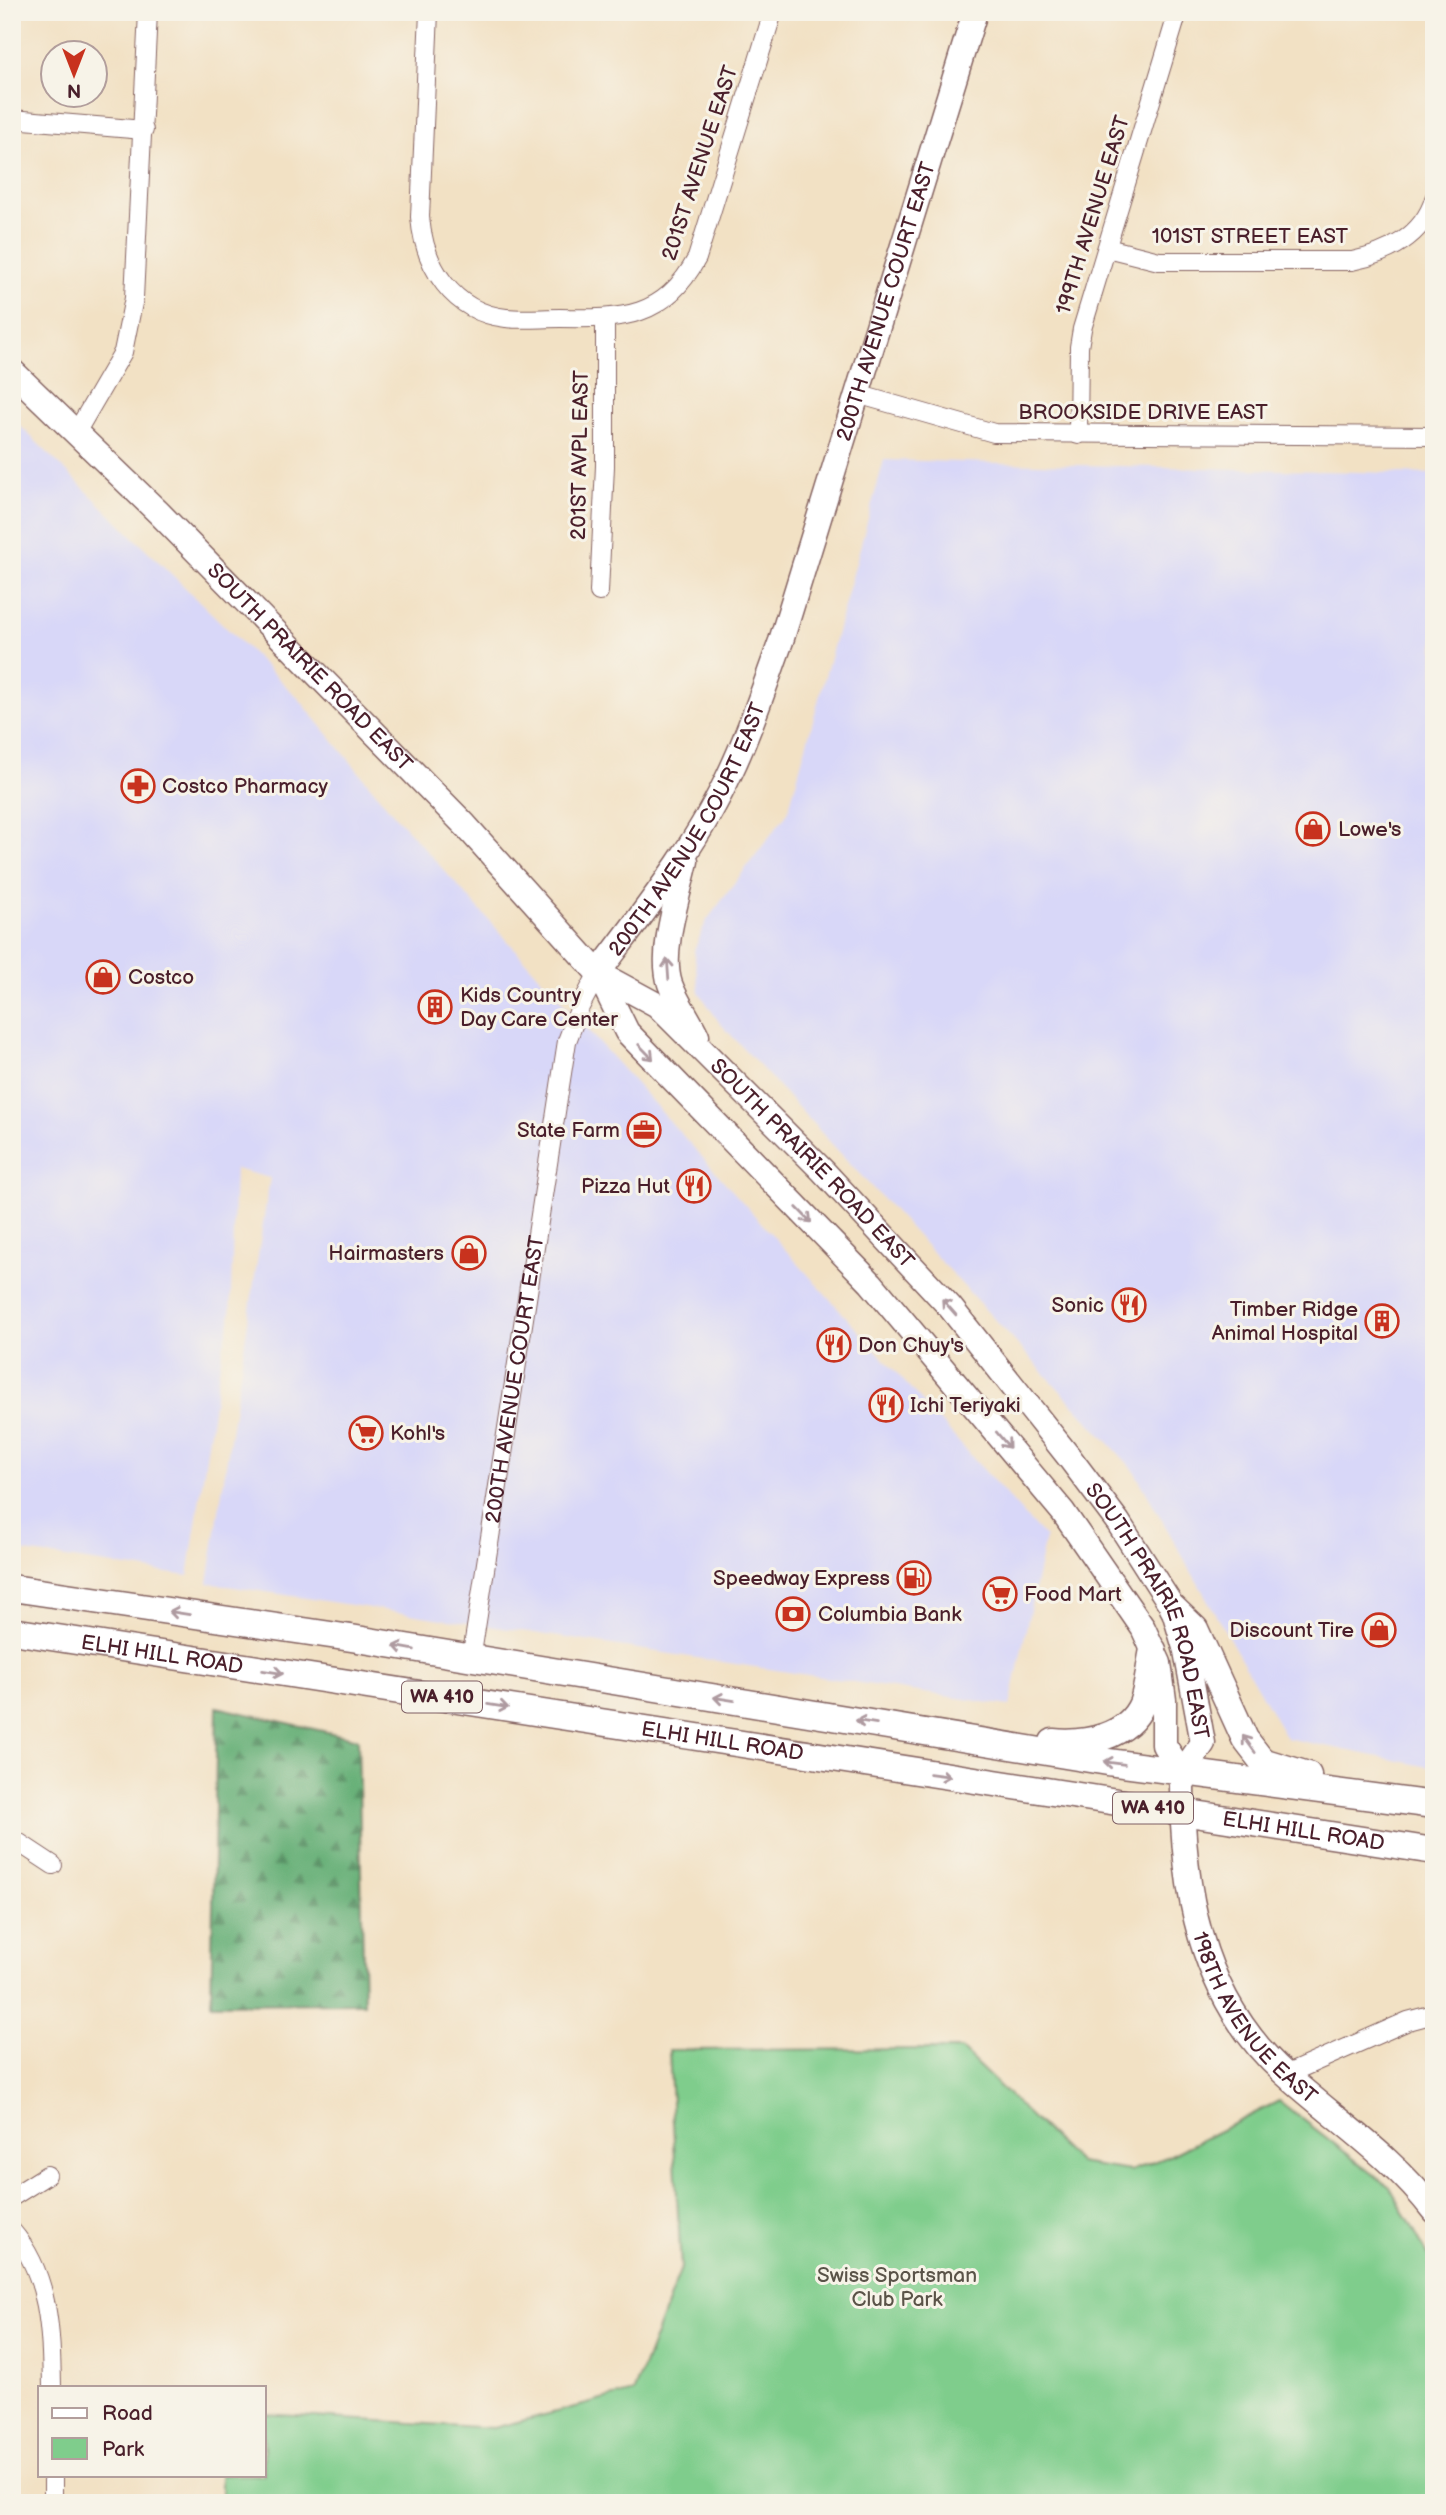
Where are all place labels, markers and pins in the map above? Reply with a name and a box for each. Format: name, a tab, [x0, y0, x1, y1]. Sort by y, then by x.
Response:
pharmacy icon: Costco Pharmacy	[119, 767, 157, 805]
place label: Costco Pharmacy	[162, 774, 328, 799]
shop icon: Lowe's	[1294, 810, 1332, 848]
place label: Lowe's	[1338, 817, 1401, 842]
shop icon: Costco	[84, 958, 122, 996]
place label: Costco	[128, 965, 194, 990]
place label: Kids Country Day Care Center	[460, 983, 618, 1032]
building icon: Kids Country Day Care Center	[416, 988, 454, 1026]
office icon: State Farm	[625, 1111, 663, 1149]
place label: State Farm	[517, 1118, 620, 1143]
restaurant icon: Pizza Hut	[675, 1167, 713, 1205]
place label: Pizza Hut	[581, 1174, 671, 1199]
shop icon: Hairmasters	[450, 1234, 488, 1272]
place label: Hairmasters	[328, 1241, 444, 1266]
restaurant icon: Sonic	[1110, 1286, 1148, 1324]
place label: Sonic	[1051, 1293, 1104, 1318]
place label: Timber Ridge Animal Hospital	[1212, 1297, 1358, 1346]
building icon: Timber Ridge Animal Hospital	[1363, 1302, 1401, 1340]
restaurant icon: Don Chuy's	[815, 1326, 853, 1364]
place label: Don Chuy's	[858, 1333, 964, 1358]
restaurant icon: Ichi Teriyaki	[867, 1386, 905, 1424]
place label: Ichi Teriyaki	[910, 1393, 1021, 1418]
supermarket icon: Kohl's	[347, 1414, 385, 1452]
place label: Kohl's	[390, 1421, 445, 1446]
fuel station icon: Speedway Express	[895, 1559, 933, 1597]
place label: Speedway Express	[713, 1566, 890, 1591]
supermarket icon: Food Mart	[981, 1575, 1019, 1613]
place label: Food Mart	[1024, 1582, 1122, 1607]
bank icon: Columbia Bank	[774, 1595, 812, 1633]
place label: Columbia Bank	[818, 1602, 962, 1627]
shop icon: Discount Tire	[1360, 1611, 1398, 1649]
place label: Discount Tire	[1229, 1618, 1354, 1643]

